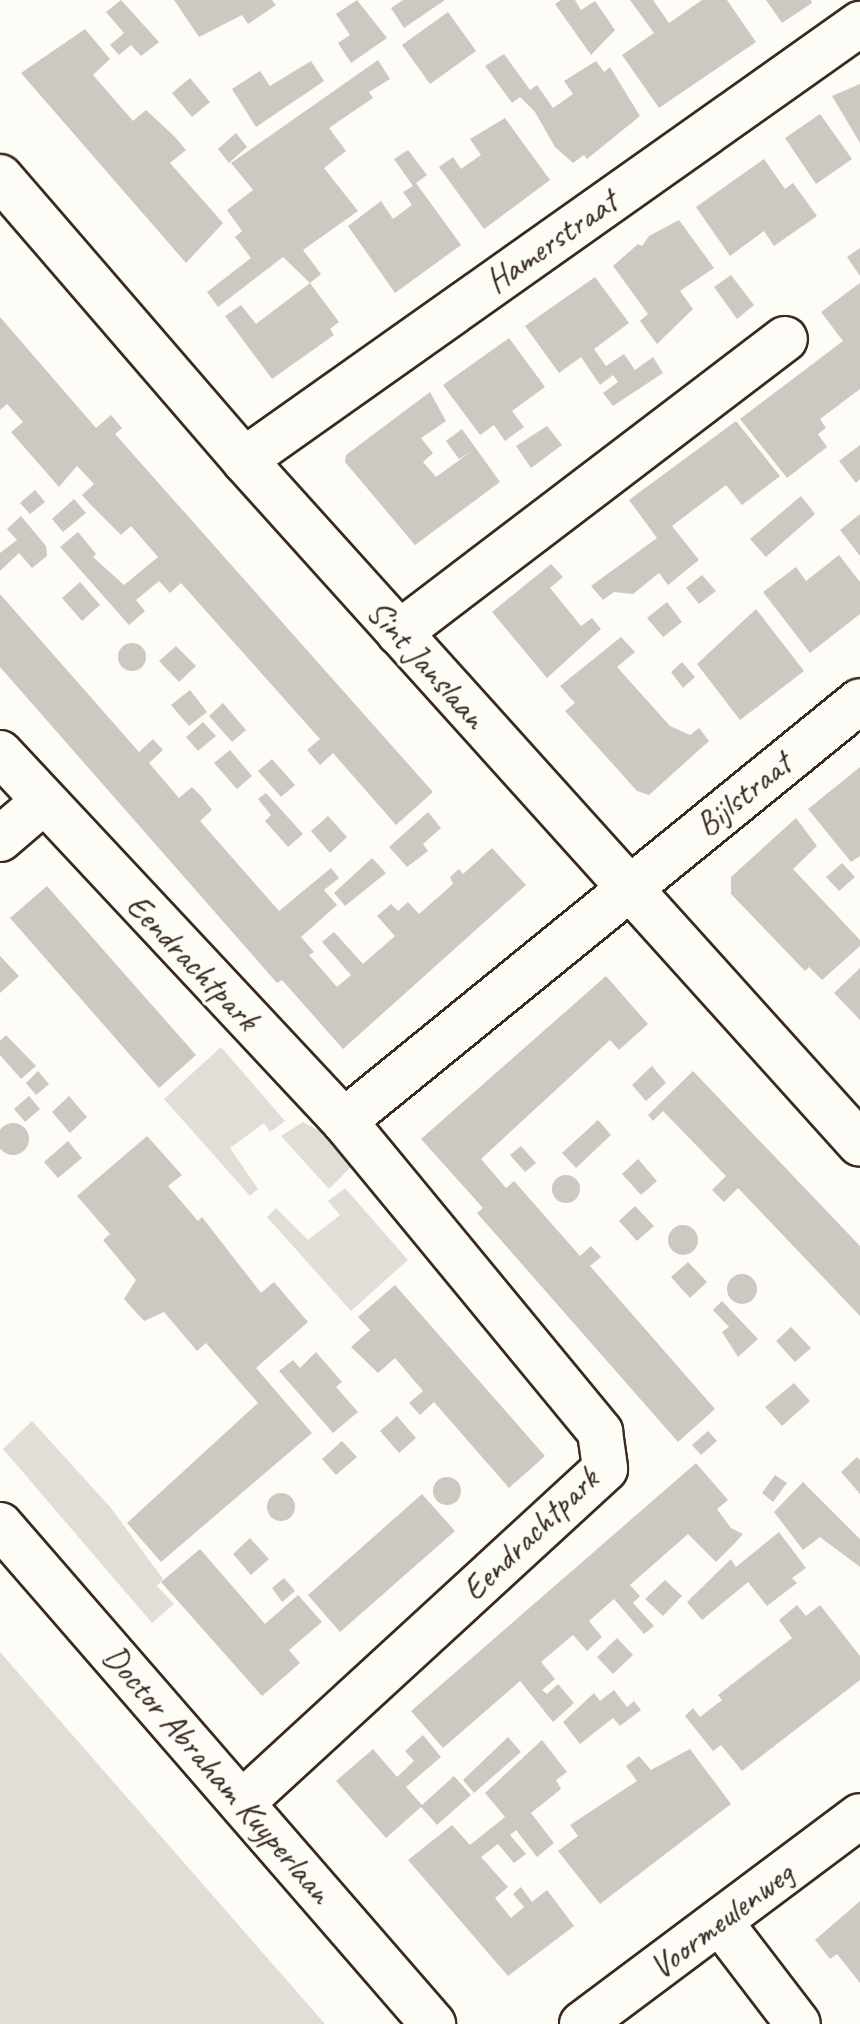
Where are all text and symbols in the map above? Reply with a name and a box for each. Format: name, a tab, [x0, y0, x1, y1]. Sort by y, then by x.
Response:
street label: Hamerstraat	[477, 181, 625, 301]
street label: Sint Janslaan	[359, 591, 495, 737]
street label: Bijlstraat	[687, 743, 799, 845]
street label: Eendrachtpark	[118, 885, 268, 1039]
street label: Eendrachtpark	[453, 1459, 607, 1609]
street label: Doctor Abraham Kuyperlaan	[95, 1637, 341, 1911]
street label: Voormeulenweg	[641, 1853, 801, 1987]

